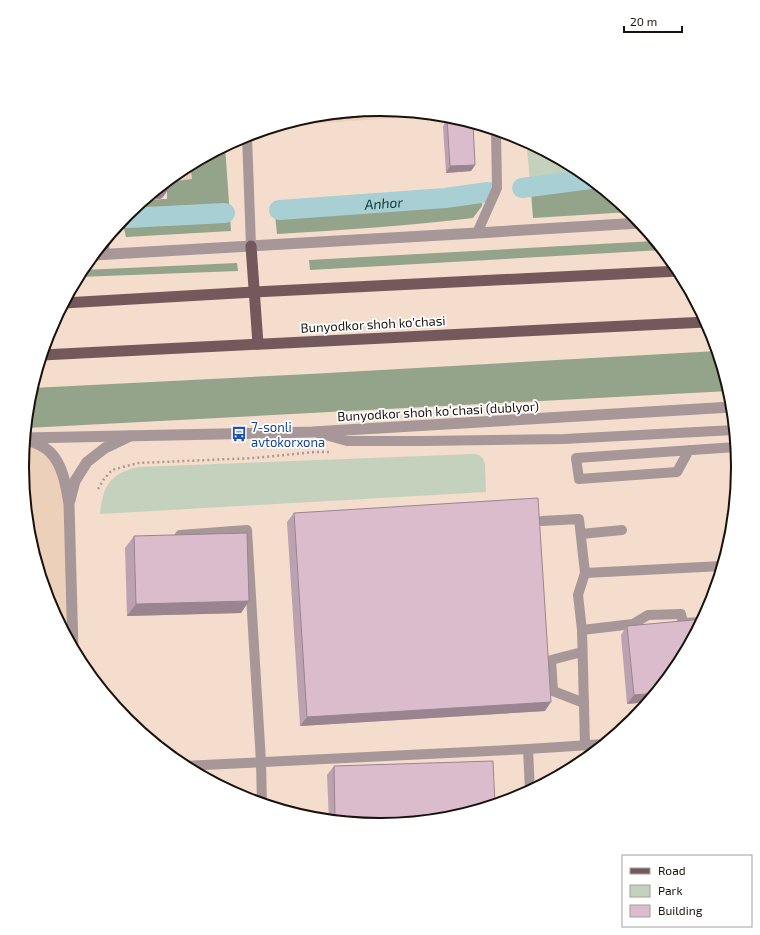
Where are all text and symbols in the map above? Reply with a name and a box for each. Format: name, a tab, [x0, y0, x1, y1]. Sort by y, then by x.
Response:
scale bar	[624, 8, 682, 34]
text: 20 m	[630, 14, 657, 28]
water label: Anhor	[363, 193, 404, 212]
street label: Bunyodkor shoh ko'chasi	[300, 312, 446, 336]
street label: Bunyodkor shoh koʻchasi (dublyor)	[337, 398, 539, 424]
place label: 7-sonli avtokorxona	[251, 419, 325, 450]
bus stop icon: 7-sonli avtokorxona	[230, 425, 248, 443]
legend	[622, 855, 752, 927]
text: Road	[658, 863, 686, 877]
text: Park	[658, 883, 683, 897]
text: Building	[658, 903, 703, 917]

